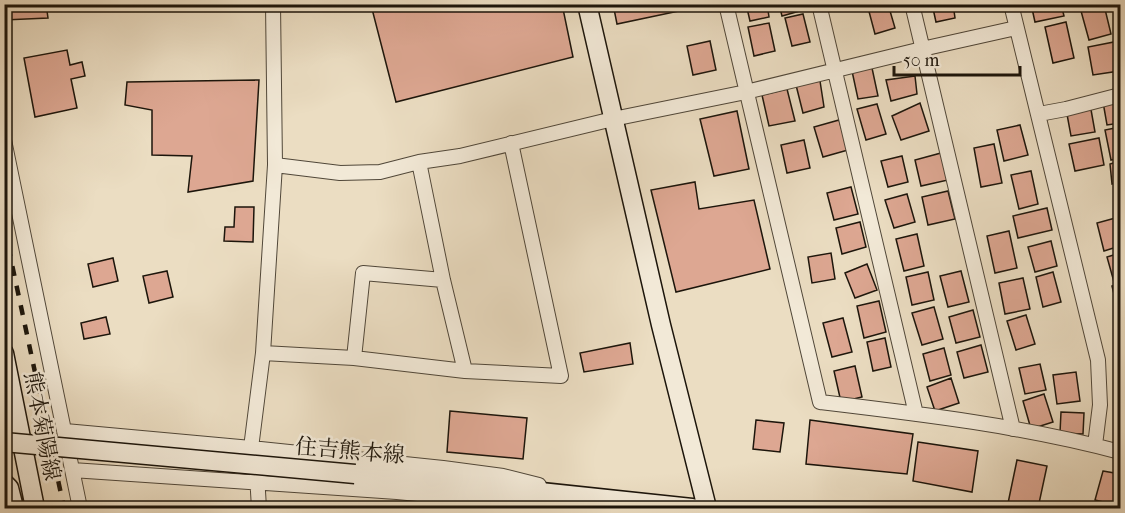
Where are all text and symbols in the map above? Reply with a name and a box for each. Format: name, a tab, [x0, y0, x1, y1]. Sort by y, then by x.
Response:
scale bar	[894, 39, 1020, 77]
text: 50 m	[903, 50, 940, 71]
street label: 熊本菊陽線	[19, 370, 65, 483]
street label: 住吉熊本線	[294, 433, 406, 469]

